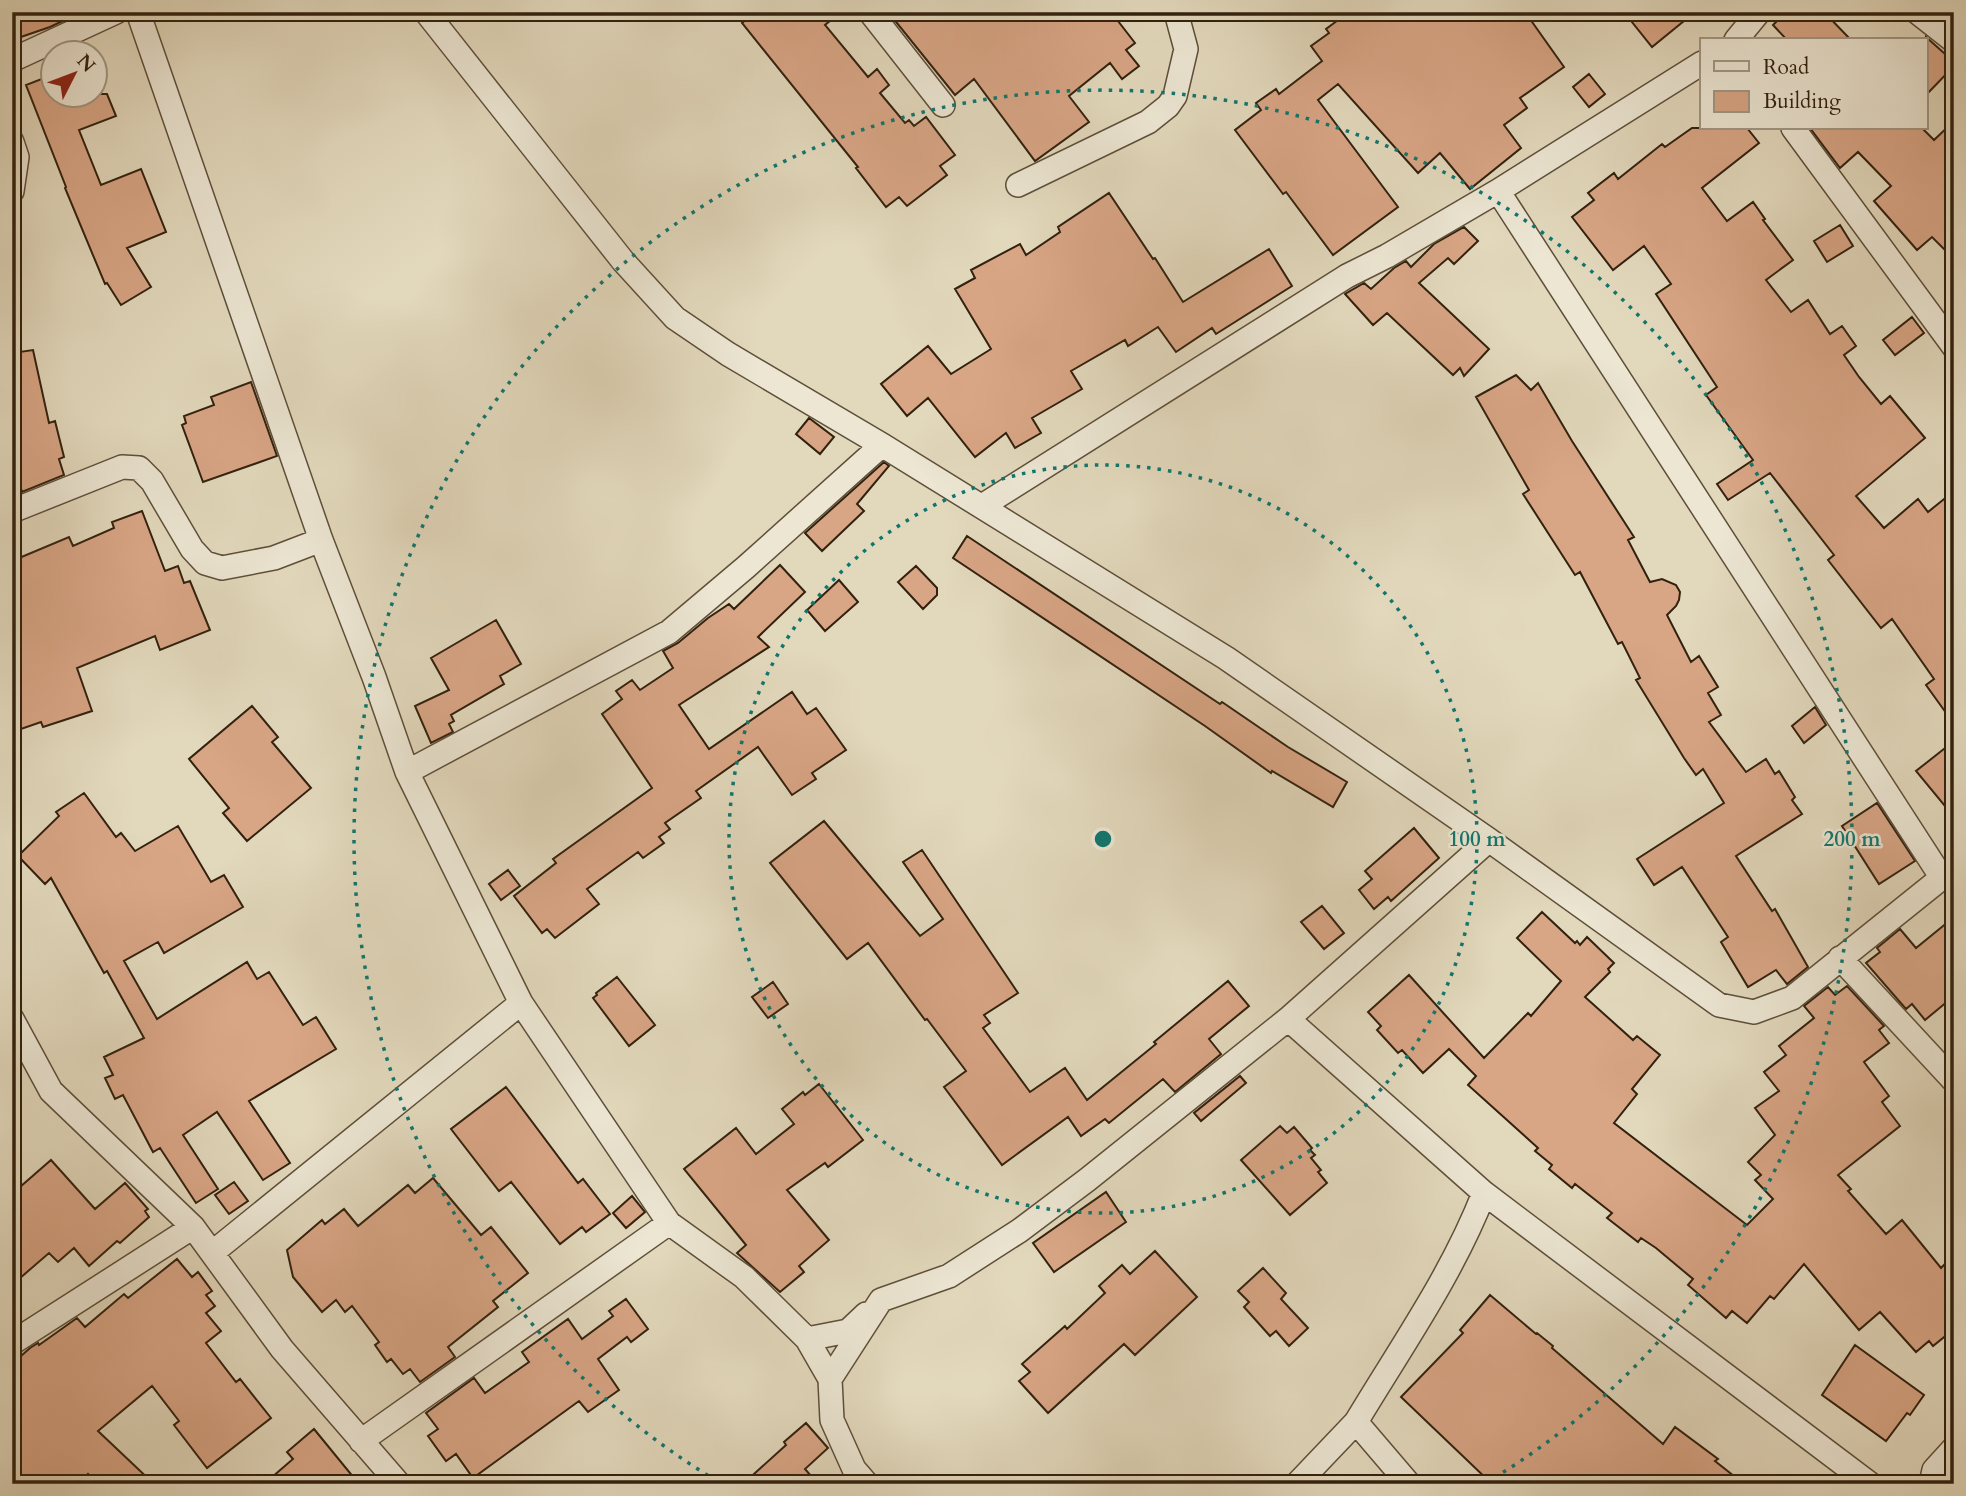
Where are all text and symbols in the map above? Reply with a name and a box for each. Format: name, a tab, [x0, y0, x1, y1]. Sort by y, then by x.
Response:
north arrow	[38, 38, 108, 108]
legend	[1700, 38, 1927, 130]
text: N	[71, 48, 101, 78]
text: Road	[1763, 53, 1809, 82]
text: Building	[1763, 87, 1841, 116]
text: 100 m	[1448, 825, 1506, 854]
text: 200 m	[1823, 825, 1881, 854]
centre of rings	[1091, 827, 1115, 851]

